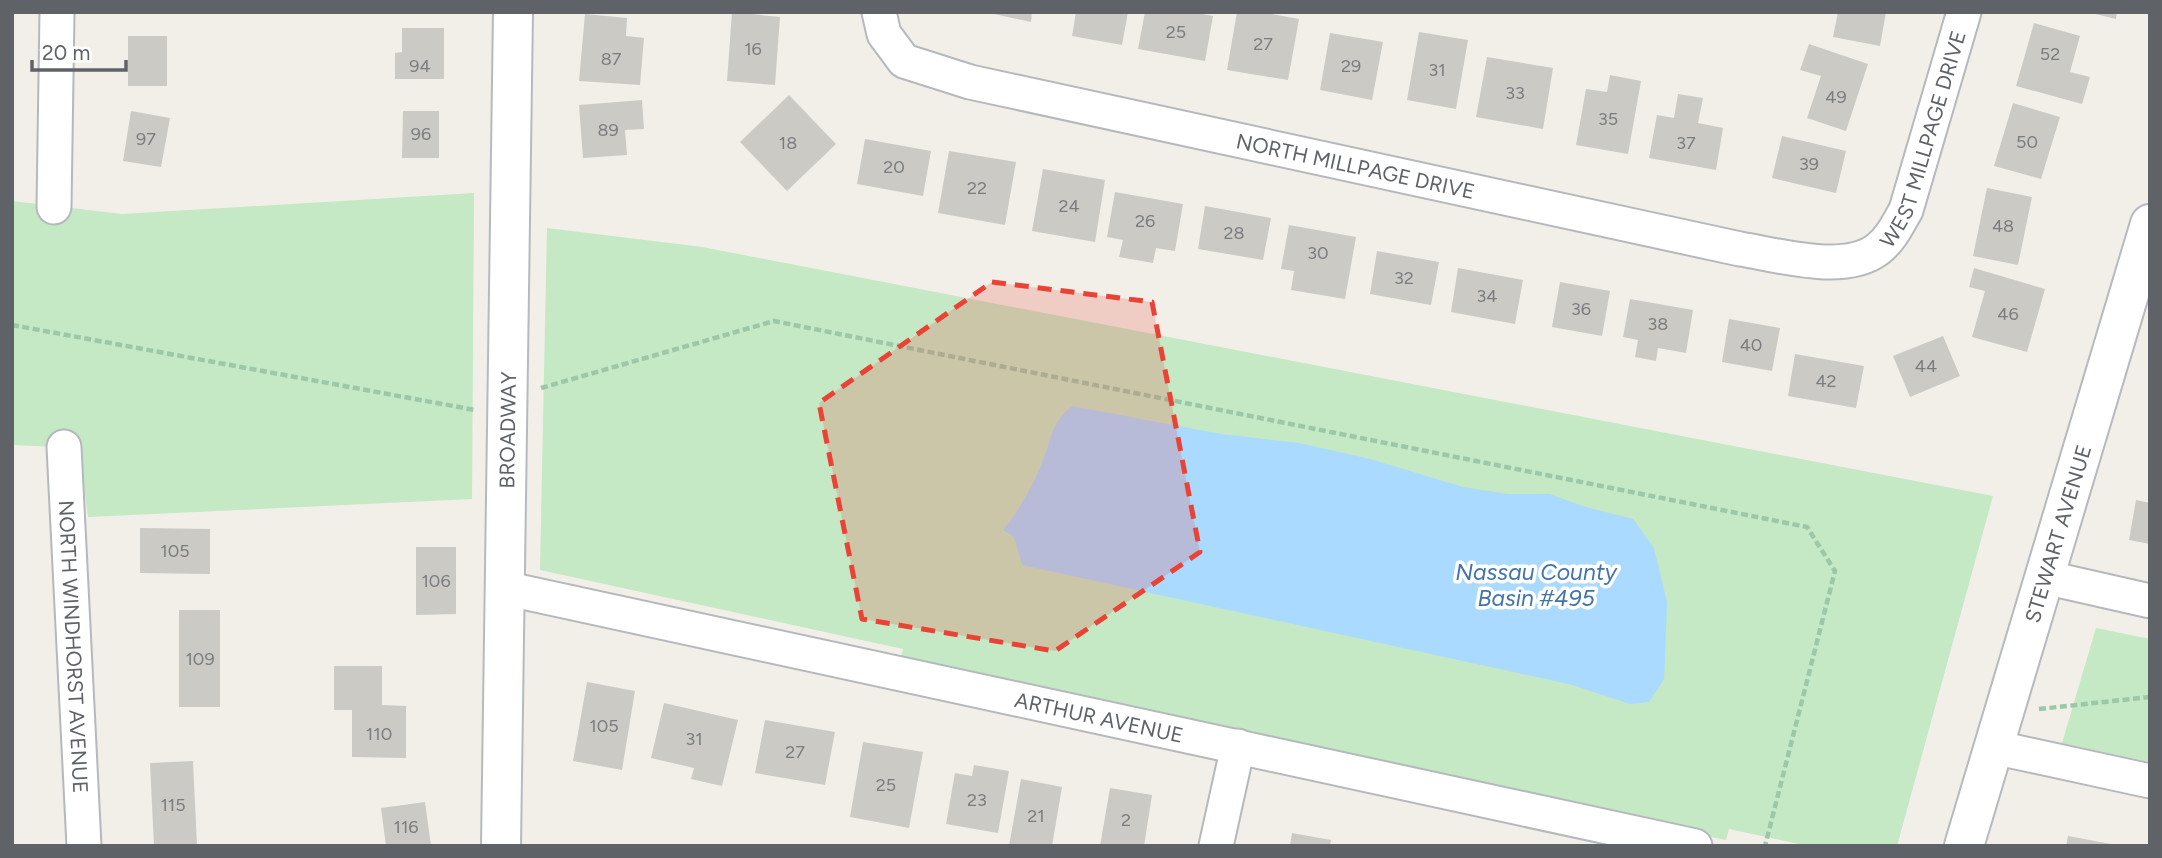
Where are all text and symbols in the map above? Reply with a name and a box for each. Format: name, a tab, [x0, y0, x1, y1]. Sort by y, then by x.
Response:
house number: 25	[1166, 21, 1186, 43]
scale bar	[32, 28, 126, 72]
street label: WEST MILLPAGE DRIVE	[1874, 28, 1970, 252]
house number: 27	[1253, 33, 1273, 55]
house number: 16	[744, 38, 762, 60]
text: 20 m	[42, 40, 90, 65]
house number: 52	[2040, 43, 2060, 65]
house number: 87	[601, 48, 622, 70]
house number: 94	[409, 55, 431, 77]
house number: 29	[1341, 55, 1361, 77]
house number: 31	[1428, 59, 1446, 81]
house number: 33	[1505, 82, 1525, 104]
house number: 49	[1825, 86, 1847, 108]
house number: 35	[1598, 108, 1618, 130]
house number: 89	[597, 119, 619, 141]
house number: 96	[411, 123, 431, 145]
house number: 97	[136, 128, 156, 150]
street label: NORTH MILLPAGE DRIVE	[1234, 128, 1477, 204]
house number: 50	[2016, 131, 2038, 153]
house number: 18	[779, 132, 797, 154]
house number: 37	[1676, 132, 1696, 154]
house number: 39	[1799, 153, 1819, 175]
house number: 20	[883, 156, 905, 178]
house number: 22	[967, 177, 987, 199]
house number: 24	[1058, 195, 1080, 217]
house number: 26	[1135, 210, 1155, 232]
house number: 48	[1992, 215, 2014, 237]
house number: 28	[1223, 222, 1245, 244]
house number: 30	[1307, 242, 1329, 264]
house number: 32	[1394, 267, 1414, 289]
house number: 34	[1477, 285, 1497, 307]
house number: 36	[1571, 298, 1591, 320]
house number: 46	[1997, 303, 2019, 325]
house number: 38	[1648, 313, 1668, 335]
house number: 40	[1740, 334, 1762, 356]
house number: 44	[1915, 355, 1937, 377]
house number: 42	[1815, 370, 1837, 392]
street label: BROADWAY	[494, 371, 520, 489]
street label: STEWART AVENUE	[2019, 442, 2096, 626]
street label: NORTH WINDHORST AVENUE	[54, 500, 94, 794]
house number: 105	[160, 540, 190, 562]
water label: Nassau County Basin #495	[1455, 558, 1618, 612]
house number: 106	[421, 570, 451, 592]
house number: 109	[185, 648, 215, 670]
street label: ARTHUR AVENUE	[1013, 687, 1186, 747]
house number: 105	[589, 715, 619, 737]
house number: 110	[366, 723, 392, 745]
house number: 31	[685, 728, 703, 750]
house number: 27	[785, 741, 805, 763]
house number: 25	[876, 774, 896, 796]
house number: 23	[967, 789, 987, 811]
house number: 115	[160, 794, 186, 816]
house number: 21	[1027, 805, 1045, 827]
house number: 2	[1121, 809, 1131, 831]
house number: 116	[393, 816, 419, 838]

